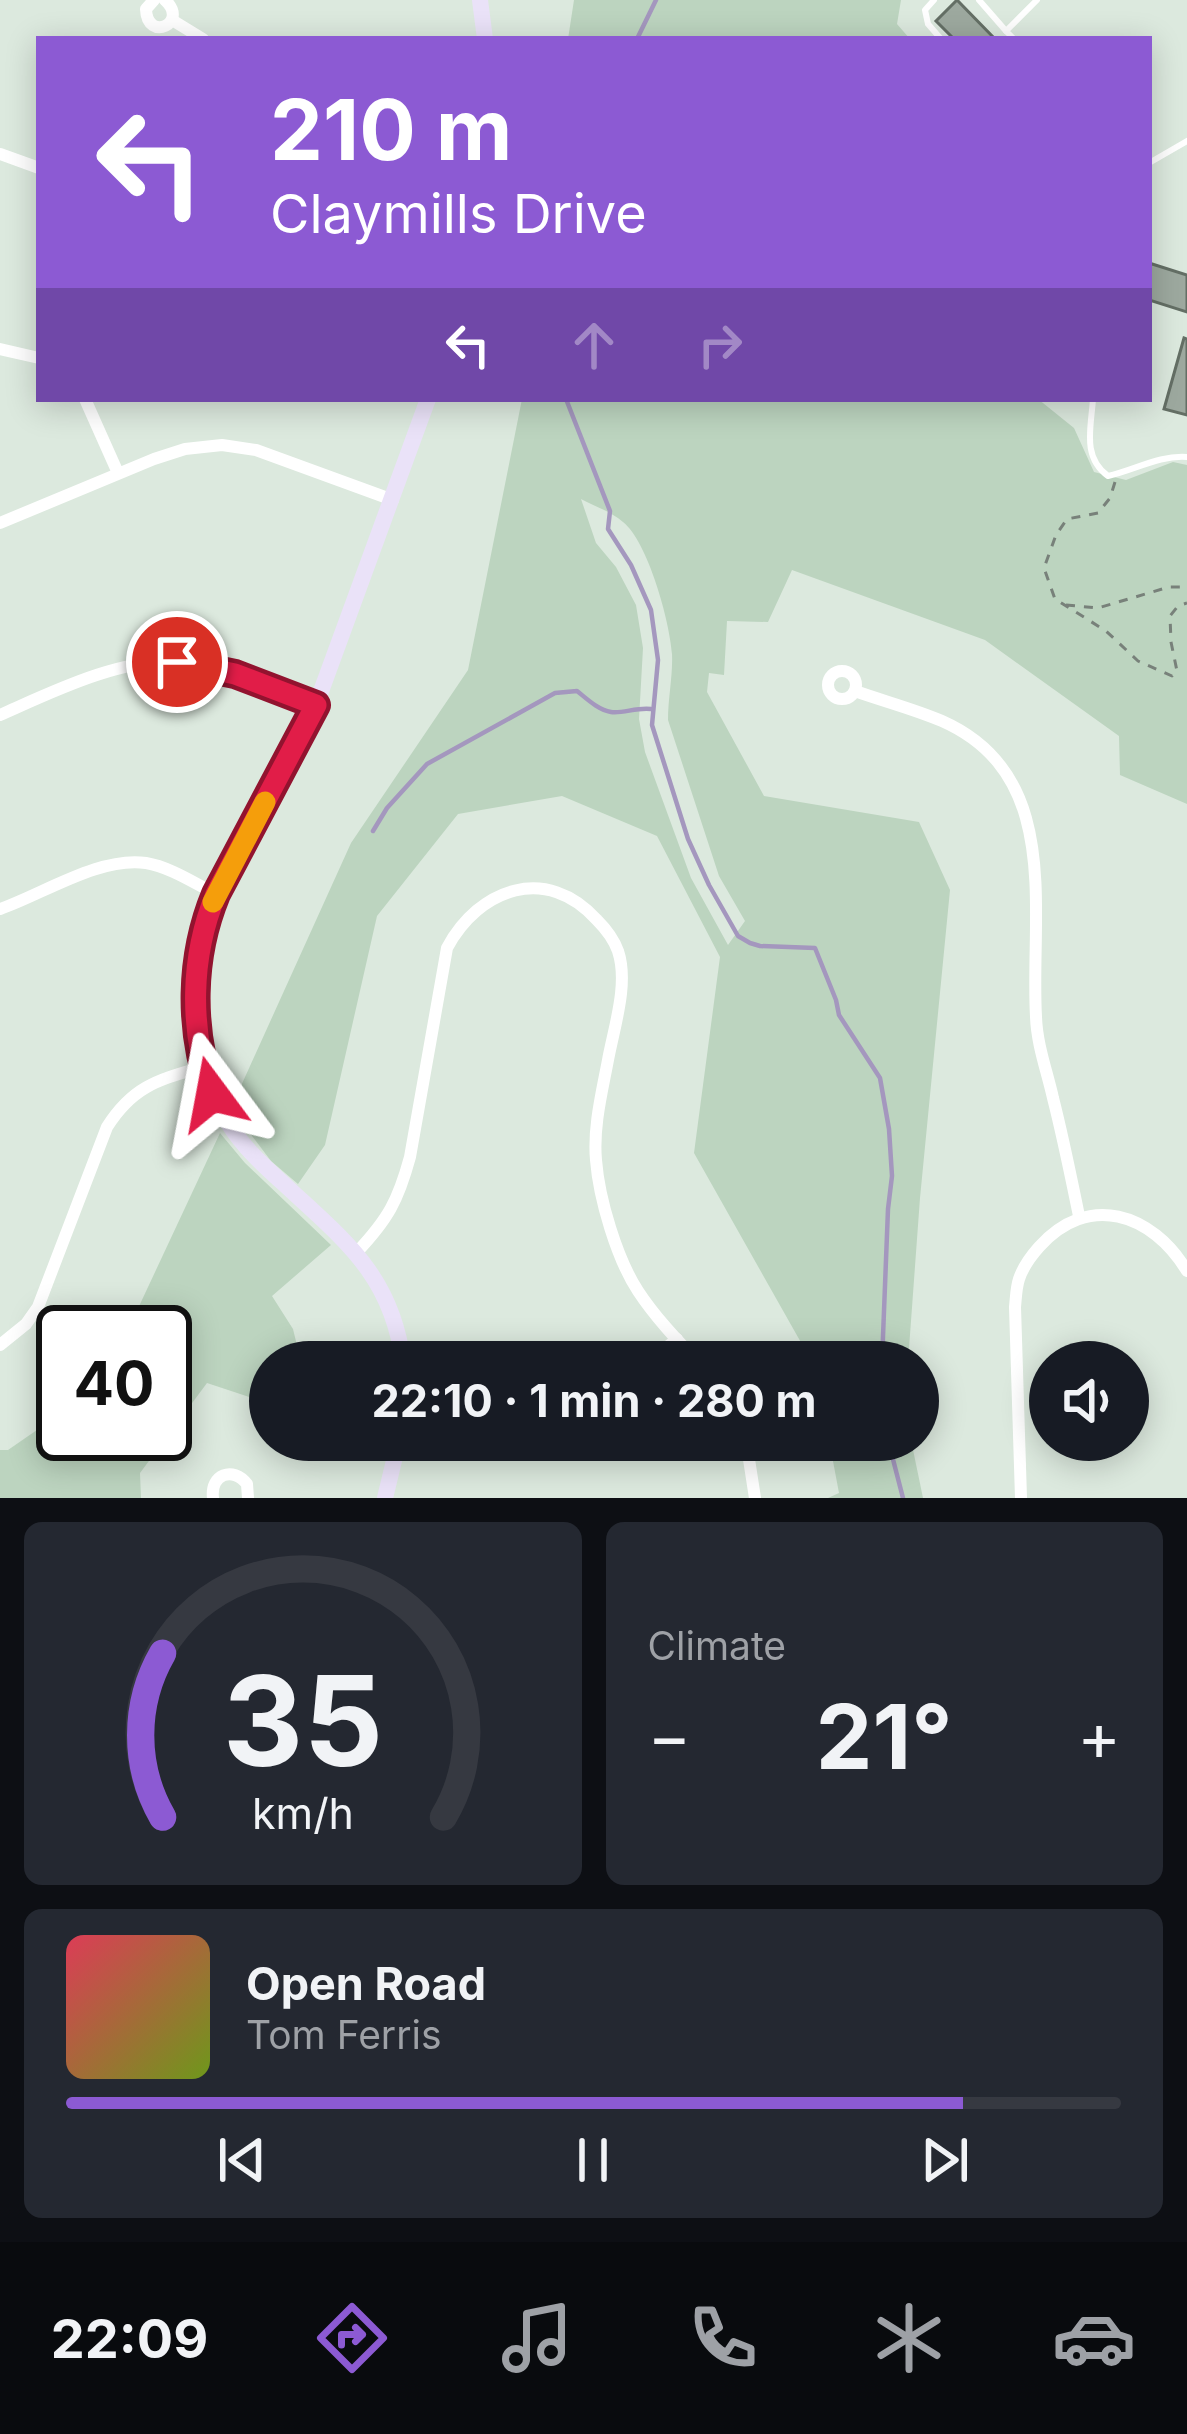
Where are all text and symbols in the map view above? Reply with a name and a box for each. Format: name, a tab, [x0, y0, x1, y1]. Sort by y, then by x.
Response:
text: 210 m	[270, 79, 512, 180]
icon: left	[72, 84, 228, 240]
text: Claymills Drive	[270, 181, 647, 246]
icon: left	[435, 312, 501, 378]
icon: ahead	[561, 312, 627, 378]
icon: right	[687, 312, 753, 378]
pin	[126, 611, 228, 713]
icon: arrive	[144, 629, 210, 695]
position arrow	[149, 1031, 275, 1157]
speed limit sign: 40	[36, 1305, 192, 1461]
map controls	[1029, 1341, 1149, 1461]
button: sound	[1029, 1341, 1149, 1461]
text: 22:10 · 1 min · 280 m	[371, 1373, 817, 1428]
text: Climate	[648, 1622, 786, 1669]
text: 35	[223, 1645, 383, 1796]
text: 21°	[816, 1682, 953, 1791]
text: −	[648, 1696, 691, 1776]
text: +	[1077, 1696, 1121, 1776]
text: km/h	[252, 1786, 354, 1838]
text: Open Road	[246, 1956, 486, 2011]
text: Tom Ferris	[246, 2011, 441, 2058]
icon: previous	[209, 2127, 275, 2193]
icon: pause	[560, 2127, 626, 2193]
icon: next	[912, 2127, 978, 2193]
icon: directions	[310, 2296, 394, 2380]
icon: music	[495, 2296, 579, 2380]
icon: phone	[681, 2296, 765, 2380]
icon: climate	[867, 2296, 951, 2380]
icon: car	[1052, 2296, 1136, 2380]
text: 22:09	[51, 2306, 208, 2371]

